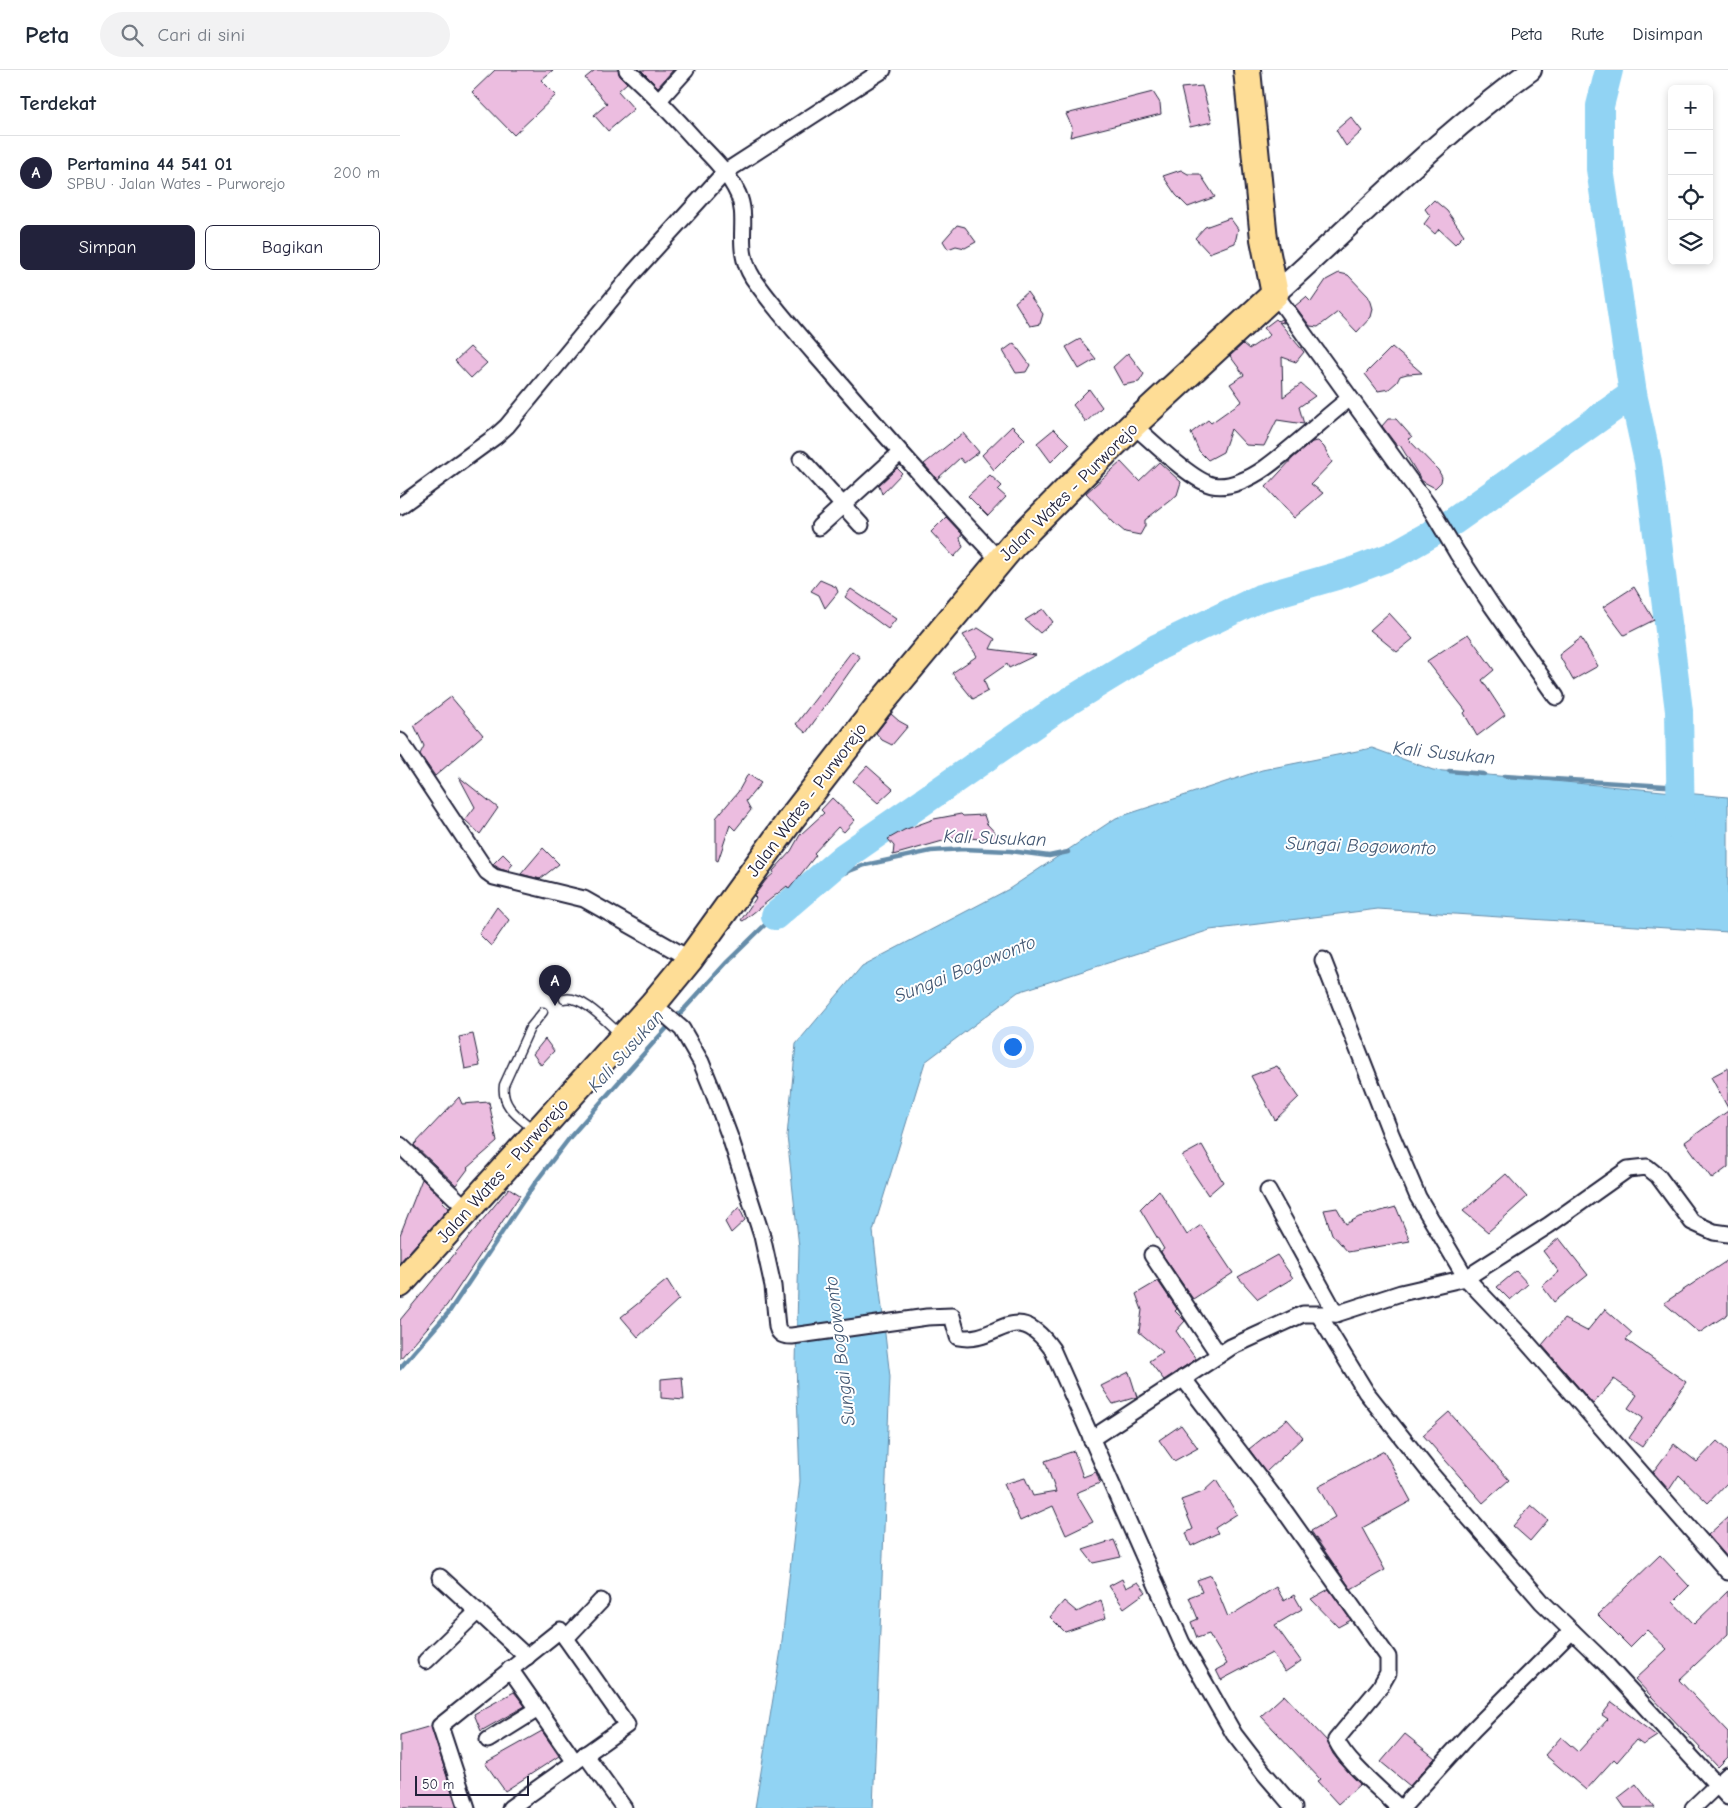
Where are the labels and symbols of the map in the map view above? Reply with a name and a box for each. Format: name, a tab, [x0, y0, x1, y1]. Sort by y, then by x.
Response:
street label: Jalan Wates - Purworejo	[996, 419, 1142, 565]
street label: Jalan Wates - Purworejo	[742, 719, 872, 881]
water label: Kali Susukan	[1392, 737, 1496, 769]
water label: Kali Susukan	[943, 825, 1047, 851]
water label: Sungai Bogowonto	[1285, 832, 1437, 860]
water label: Sungai Bogowonto	[891, 931, 1039, 1007]
pin: A	[539, 965, 571, 1006]
water label: Kali Susukan	[583, 1005, 669, 1097]
your location	[1000, 1034, 1026, 1060]
street label: Jalan Wates - Purworejo	[433, 1095, 573, 1247]
water label: Sungai Bogowonto	[820, 1275, 860, 1427]
scale bar	[415, 1773, 529, 1796]

